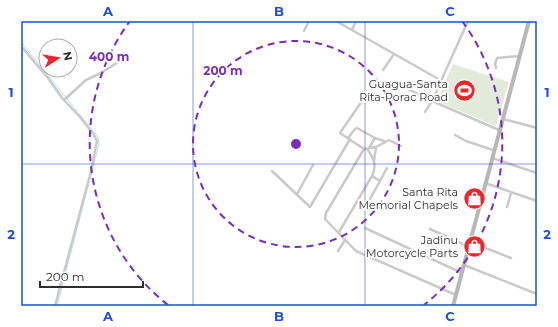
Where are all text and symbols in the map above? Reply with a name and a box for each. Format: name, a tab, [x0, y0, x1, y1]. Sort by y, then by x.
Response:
text: A	[102, 3, 114, 19]
text: B	[274, 3, 284, 19]
text: C	[445, 3, 455, 19]
north arrow	[38, 38, 78, 78]
text: 400 m	[89, 49, 129, 64]
text: N	[60, 50, 76, 62]
text: 200 m	[203, 63, 243, 78]
place label: Guagua-Santa Rita-Porac Road	[359, 77, 448, 104]
sports icon: Guagua-Santa Rita-Porac Road	[451, 77, 477, 103]
text: 1	[8, 84, 14, 100]
text: 1	[544, 84, 550, 100]
centre of rings	[289, 137, 303, 151]
place label: Santa Rita Memorial Chapels	[359, 185, 459, 212]
shop icon: Santa Rita Memorial Chapels	[461, 185, 487, 211]
text: 2	[7, 226, 15, 242]
text: 2	[543, 226, 551, 242]
place label: Jadinu Motorcycle Parts	[366, 233, 459, 260]
shop icon: Jadinu Motorcycle Parts	[461, 233, 487, 259]
scale bar	[40, 263, 143, 289]
text: 200 m	[46, 269, 85, 284]
text: A	[102, 308, 114, 324]
text: B	[274, 308, 284, 324]
text: C	[445, 308, 455, 324]

